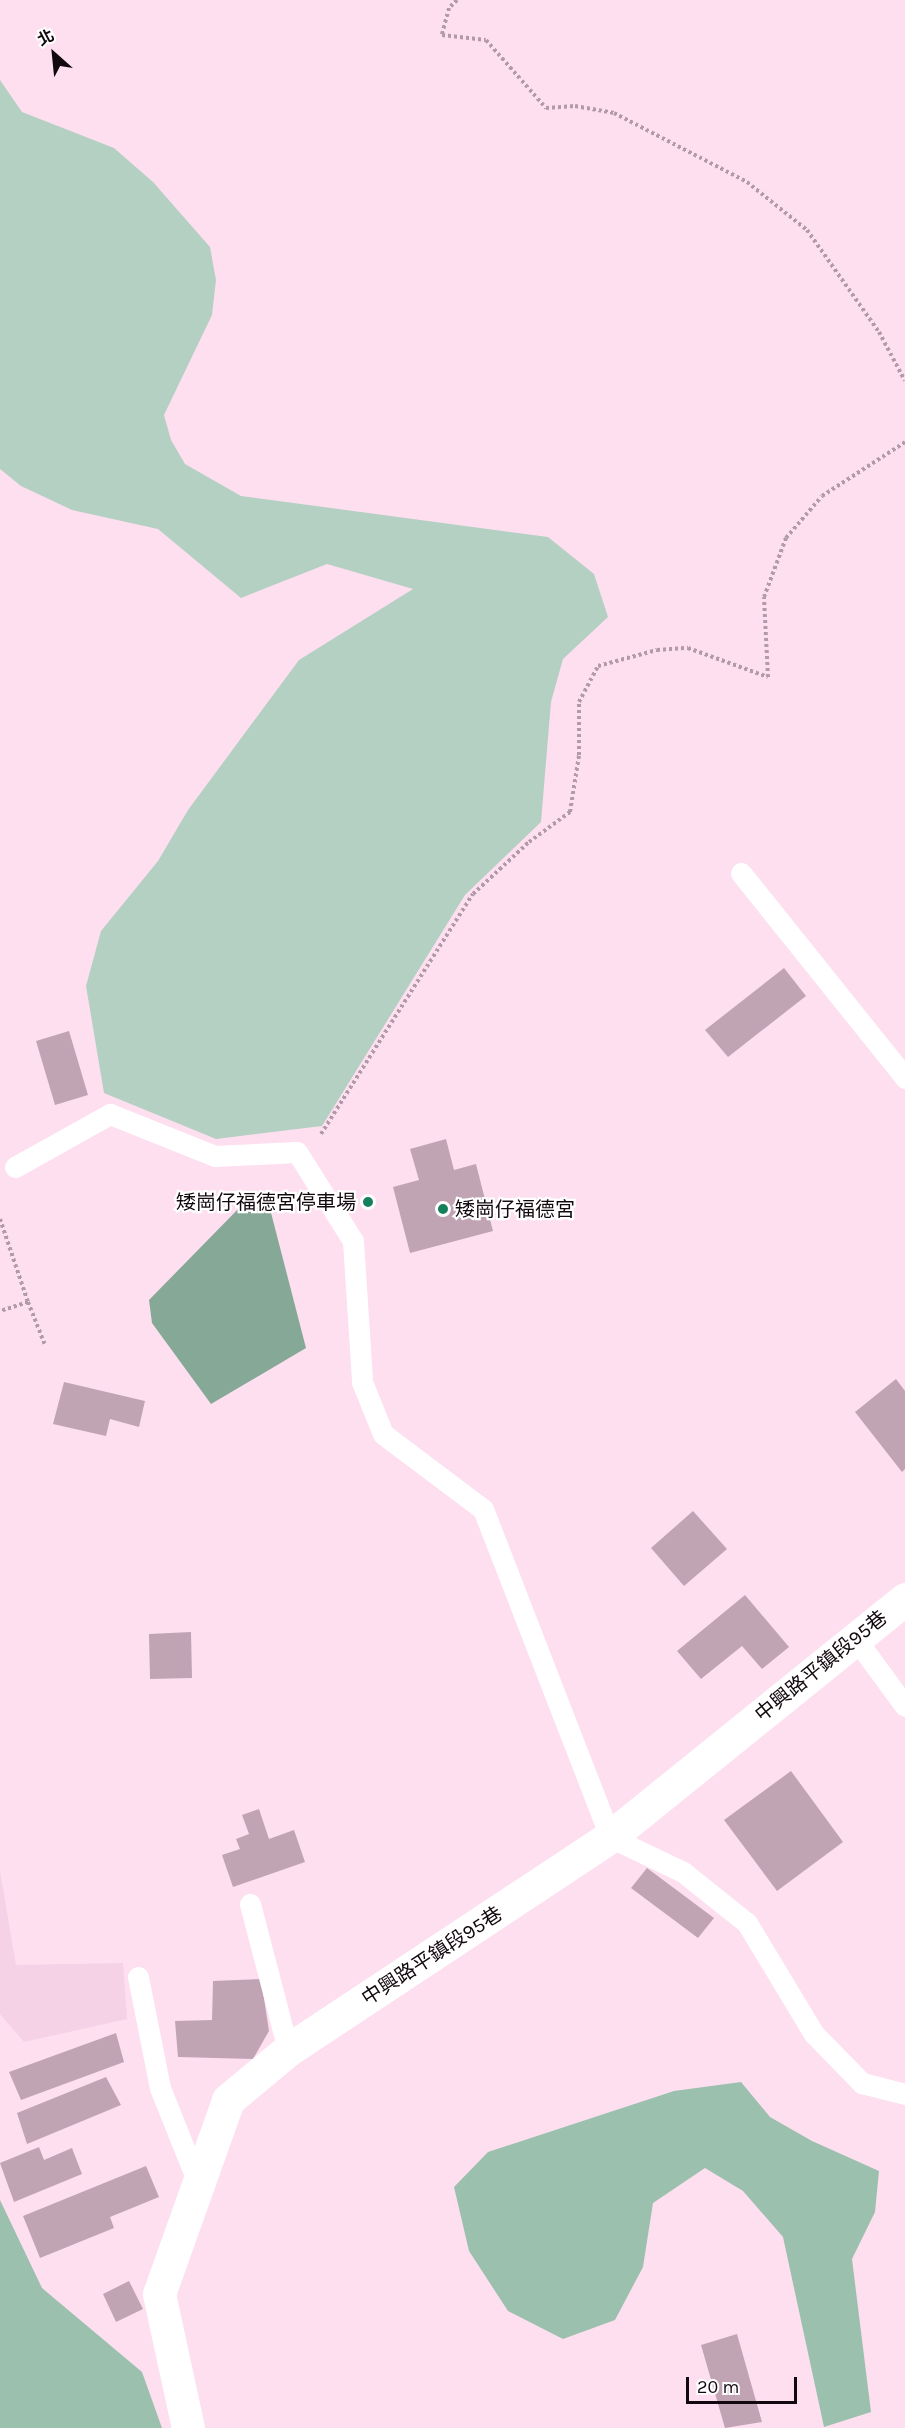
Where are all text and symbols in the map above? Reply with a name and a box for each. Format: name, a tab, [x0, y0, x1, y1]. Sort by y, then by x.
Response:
north arrow	[24, 24, 84, 84]
text: 北	[34, 25, 57, 50]
place label: 矮崗仔福德宮停車場	[176, 1190, 356, 1214]
marker: 矮崗仔福德宮停車場	[361, 1195, 375, 1209]
place label: 矮崗仔福德宮	[455, 1197, 575, 1221]
marker: 矮崗仔福德宮	[436, 1202, 450, 1216]
street label: 中興路平鎮段95巷	[750, 1605, 892, 1727]
street label: 中興路平鎮段95巷	[357, 1902, 507, 2010]
scale bar	[689, 2365, 800, 2403]
text: 20 m	[697, 2376, 739, 2398]

